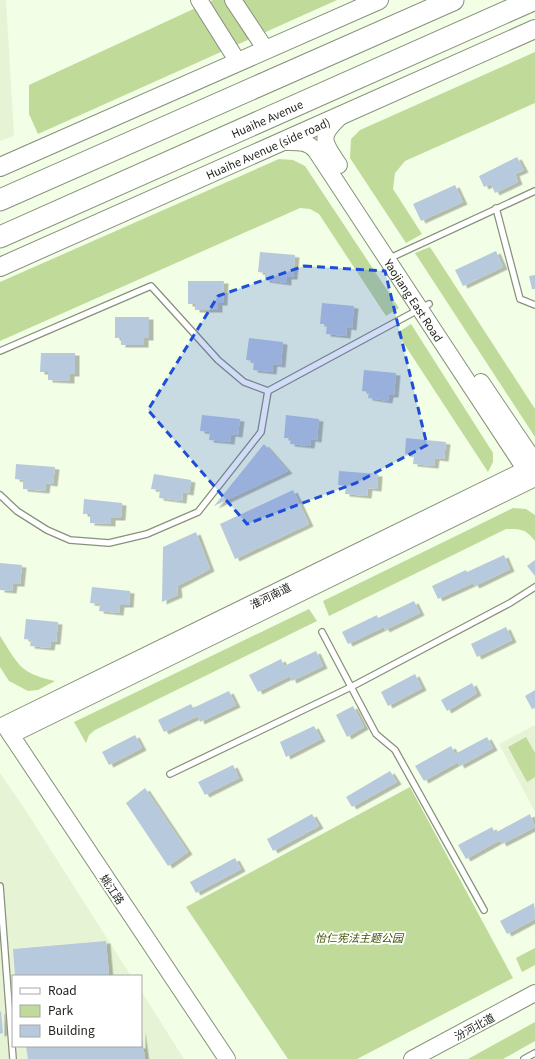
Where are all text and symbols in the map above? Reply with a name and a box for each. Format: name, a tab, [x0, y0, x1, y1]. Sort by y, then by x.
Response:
street label: Huaihe Avenue	[228, 95, 305, 141]
street label: Huaihe Avenue (side road)	[203, 113, 332, 182]
street label: Yaojiang East Road	[380, 255, 447, 345]
street label: 淮河南道	[247, 578, 293, 612]
street label: 姚江路	[97, 871, 129, 907]
park label: 怡仁宪法主题公园	[315, 929, 405, 945]
legend	[12, 975, 142, 1047]
text: Road	[48, 981, 77, 998]
text: Park	[48, 1001, 73, 1018]
street label: 汾河北道	[451, 1009, 497, 1043]
text: Building	[48, 1021, 95, 1038]

